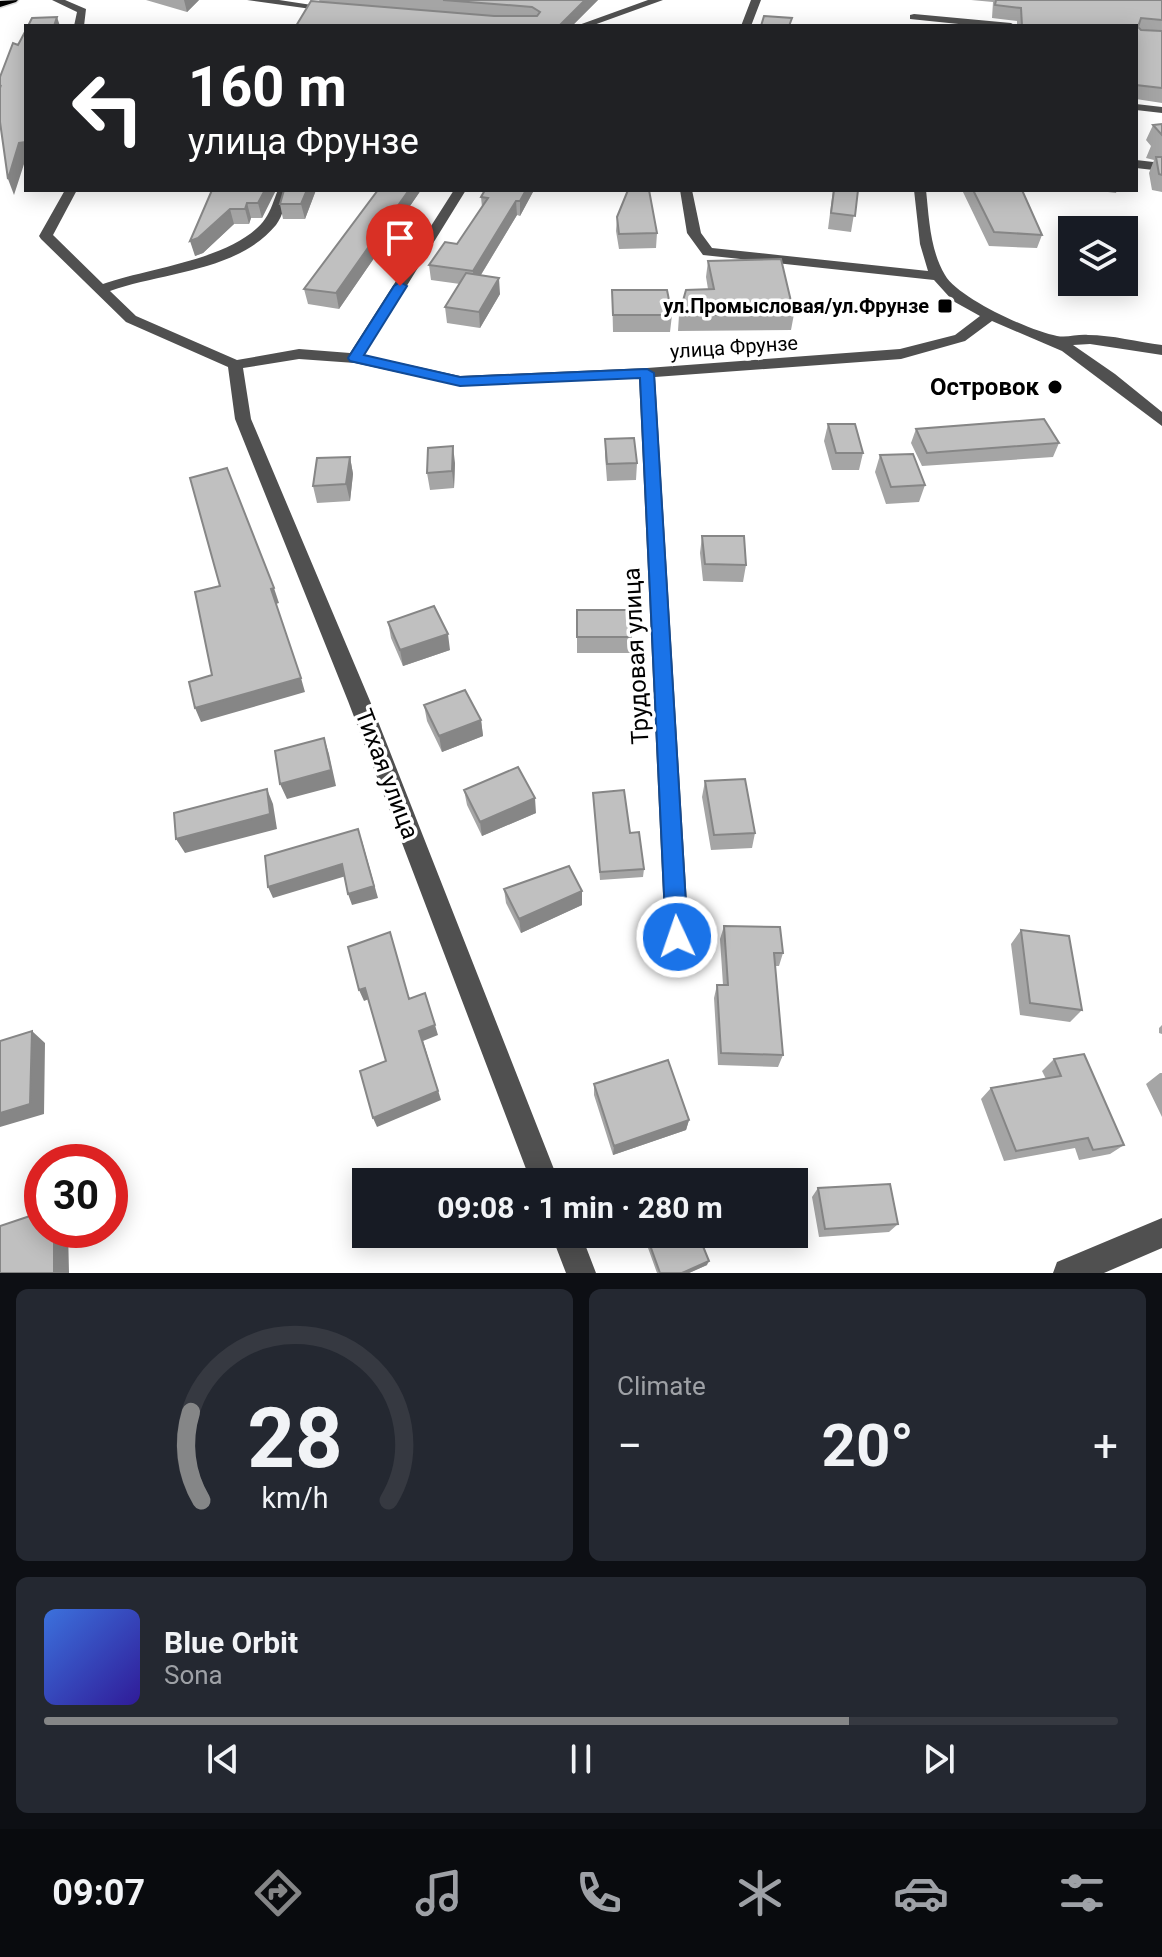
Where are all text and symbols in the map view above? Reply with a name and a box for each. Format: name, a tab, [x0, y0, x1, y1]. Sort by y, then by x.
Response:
text: 160 m	[188, 54, 347, 120]
icon: left	[56, 56, 160, 160]
text: улица Фрунзе	[188, 121, 419, 163]
pin	[366, 204, 434, 286]
icon: arrive	[378, 216, 422, 260]
map controls	[1058, 216, 1138, 296]
button: layers	[1058, 216, 1138, 296]
place label: ул.Промысловая/ул.Фрунзе	[663, 294, 929, 318]
marker: ул.Промысловая/ул.Фрунзе	[936, 297, 954, 315]
street label: улица Фрунзе	[669, 331, 799, 363]
place label: Островок	[930, 373, 1039, 401]
marker: Островок	[1046, 378, 1064, 396]
street label: Трудовая улица	[617, 567, 655, 745]
street label: Тихая улица	[349, 705, 425, 843]
position arrow	[635, 895, 719, 979]
speed limit sign: 30	[24, 1144, 128, 1248]
text: 09:08 · 1 min · 280 m	[437, 1190, 723, 1225]
text: Climate	[617, 1371, 706, 1401]
text: 28	[247, 1390, 342, 1487]
text: 20°	[821, 1410, 914, 1481]
text: −	[617, 1420, 642, 1472]
text: +	[1093, 1420, 1118, 1472]
text: km/h	[261, 1481, 328, 1515]
text: Blue Orbit	[164, 1625, 298, 1660]
text: Sona	[164, 1660, 223, 1690]
icon: previous	[201, 1737, 245, 1781]
icon: pause	[559, 1737, 603, 1781]
icon: next	[917, 1737, 961, 1781]
icon: directions	[250, 1865, 306, 1921]
icon: music	[411, 1865, 467, 1921]
icon: phone	[571, 1865, 627, 1921]
icon: climate	[732, 1865, 788, 1921]
icon: car	[893, 1865, 949, 1921]
icon: filters	[1054, 1865, 1110, 1921]
text: 09:07	[52, 1872, 145, 1914]

